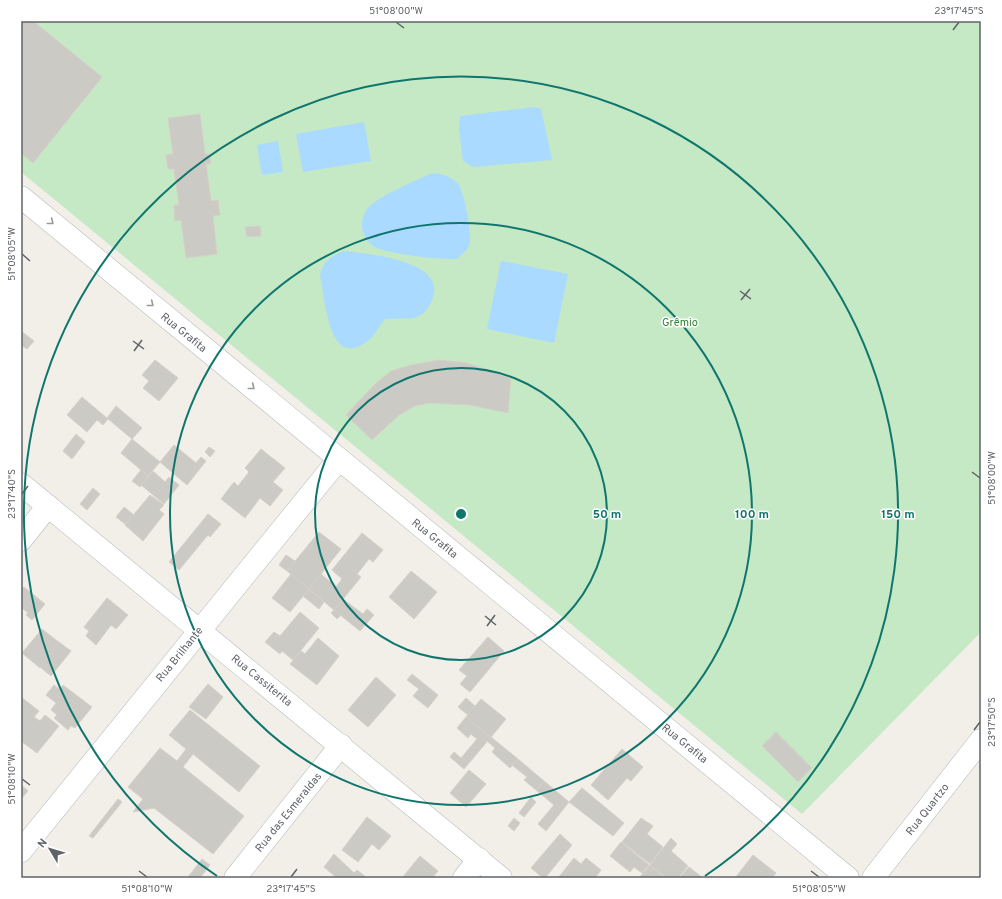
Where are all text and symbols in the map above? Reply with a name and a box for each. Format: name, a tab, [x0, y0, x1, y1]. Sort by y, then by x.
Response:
text: 51°08'00"W	[369, 5, 423, 18]
text: 23°17'45"S	[934, 5, 984, 18]
one-way arrow	[47, 217, 54, 224]
text: 51°08'05"W	[6, 227, 19, 281]
one-way arrow	[147, 300, 154, 307]
street label: Rua Grafita	[157, 310, 210, 356]
park label: Grêmio	[662, 316, 698, 330]
one-way arrow	[247, 382, 254, 389]
text: 51°08'00"W	[986, 451, 999, 505]
text: 23°17'40"S	[6, 469, 19, 519]
centre of rings	[454, 507, 468, 521]
text: 50 m	[593, 507, 621, 523]
text: 100 m	[735, 507, 769, 523]
text: 150 m	[881, 507, 915, 523]
street label: Rua Grafita	[408, 516, 461, 562]
street label: Rua Brilhante	[153, 624, 206, 685]
street label: Rua Cassiterita	[228, 652, 295, 710]
text: 23°17'50"S	[986, 697, 999, 747]
street label: Rua Grafita	[658, 721, 711, 767]
text: 51°08'10"W	[6, 753, 19, 805]
street label: Rua das Esmeraldas	[252, 770, 325, 855]
street label: Rua Quartzo	[903, 781, 952, 838]
north arrow	[30, 829, 70, 869]
text: N	[35, 836, 51, 851]
text: 51°08'10"W	[121, 883, 173, 896]
text: 23°17'45"S	[266, 883, 316, 896]
text: 51°08'05"W	[792, 883, 846, 896]

